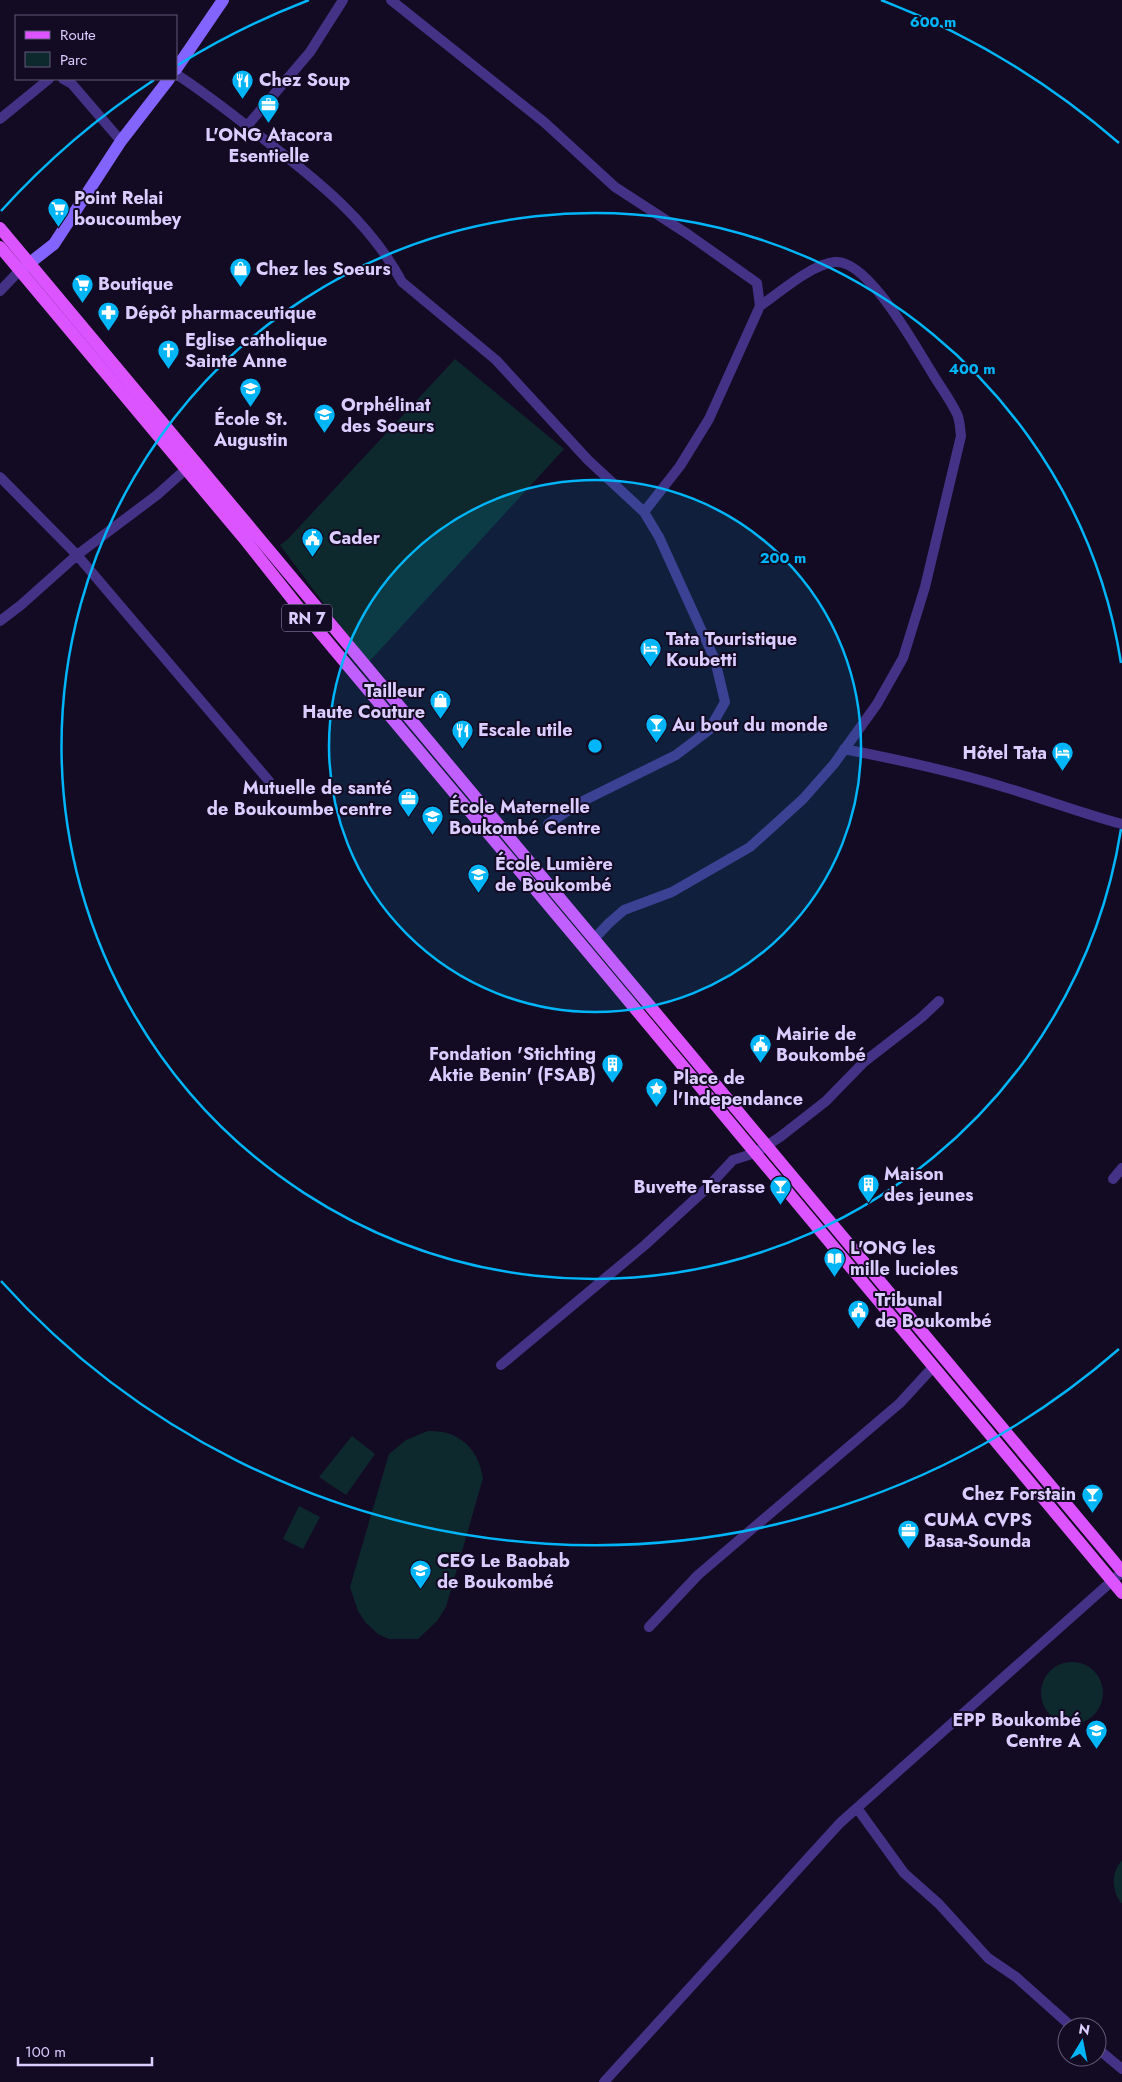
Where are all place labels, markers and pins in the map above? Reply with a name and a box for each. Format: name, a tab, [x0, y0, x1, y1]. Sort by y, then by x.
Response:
place label: Chez Soup	[259, 67, 350, 93]
restaurant icon: Chez Soup	[231, 68, 255, 99]
office icon: L'ONG Atacora Esentielle	[257, 93, 281, 124]
place label: L'ONG Atacora Esentielle	[205, 122, 333, 169]
place label: Point Relai boucoumbey	[74, 185, 182, 232]
supermarket icon: Point Relai boucoumbey	[46, 196, 70, 227]
place label: Chez les Soeurs	[256, 256, 391, 282]
shop icon: Chez les Soeurs	[228, 257, 252, 288]
place label: Boutique	[98, 271, 173, 297]
supermarket icon: Boutique	[70, 272, 94, 303]
place label: Dépôt pharmaceutique	[125, 300, 316, 326]
pharmacy icon: Dépôt pharmaceutique	[97, 301, 121, 332]
place label: Eglise catholique Sainte Anne	[185, 327, 327, 374]
church icon: Eglise catholique Sainte Anne	[157, 338, 181, 369]
school or university icon: École St. Augustin	[239, 377, 263, 408]
place label: Orphélinat des Soeurs	[341, 392, 434, 439]
school or university icon: Orphélinat des Soeurs	[313, 403, 337, 434]
place label: École St. Augustin	[213, 406, 288, 453]
place label: Cader	[329, 525, 381, 551]
public building icon: Cader	[301, 526, 325, 557]
place label: Tata Touristique Koubetti	[666, 626, 797, 673]
hotel icon: Tata Touristique Koubetti	[638, 637, 662, 668]
place label: Tailleur Haute Couture	[302, 678, 426, 725]
shop icon: Tailleur Haute Couture	[429, 689, 453, 720]
place label: Au bout du monde	[671, 712, 828, 738]
bar icon: Au bout du monde	[644, 713, 668, 744]
place label: Escale utile	[478, 717, 572, 743]
restaurant icon: Escale utile	[450, 718, 474, 749]
centre of rings	[586, 737, 604, 755]
place label: Hôtel Tata	[963, 740, 1047, 766]
hotel icon: Hôtel Tata	[1051, 741, 1075, 772]
place label: Mutuelle de santé de Boukoumbe centre	[207, 775, 392, 822]
office icon: Mutuelle de santé de Boukoumbe centre	[396, 786, 420, 817]
place label: École Maternelle Boukombé Centre	[449, 794, 601, 841]
school or university icon: École Maternelle Boukombé Centre	[421, 805, 445, 836]
place label: École Lumière de Boukombé	[495, 851, 613, 898]
school or university icon: École Lumière de Boukombé	[467, 862, 491, 893]
place label: Mairie de Boukombé	[776, 1021, 866, 1068]
public building icon: Mairie de Boukombé	[748, 1032, 772, 1063]
place label: Fondation 'Stichting Aktie Benin' (FSAB)	[428, 1041, 596, 1088]
building icon: Fondation 'Stichting Aktie Benin' (FSAB)	[600, 1052, 624, 1083]
place label: Place de l'Independance	[673, 1065, 803, 1112]
place icon: Place de l'Independance	[645, 1076, 669, 1107]
place label: Maison des jeunes	[884, 1161, 973, 1208]
building icon: Maison des jeunes	[856, 1172, 880, 1203]
place label: Buvette Terasse	[634, 1174, 765, 1200]
bar icon: Buvette Terasse	[769, 1175, 793, 1206]
place label: L'ONG les mille lucioles	[850, 1235, 958, 1282]
library icon: L'ONG les mille lucioles	[822, 1246, 846, 1277]
place label: Tribunal de Boukombé	[875, 1287, 992, 1334]
public building icon: Tribunal de Boukombé	[847, 1298, 871, 1329]
place label: Chez Forstain	[962, 1481, 1076, 1507]
bar icon: Chez Forstain	[1080, 1482, 1104, 1513]
place label: CUMA CVPS Basa-Sounda	[924, 1507, 1032, 1554]
office icon: CUMA CVPS Basa-Sounda	[896, 1518, 920, 1549]
place label: CEG Le Baobab de Boukombé	[437, 1548, 570, 1595]
school or university icon: CEG Le Baobab de Boukombé	[409, 1559, 433, 1590]
place label: EPP Boukombé Centre A	[952, 1707, 1082, 1754]
school or university icon: EPP Boukombé Centre A	[1085, 1718, 1109, 1749]

